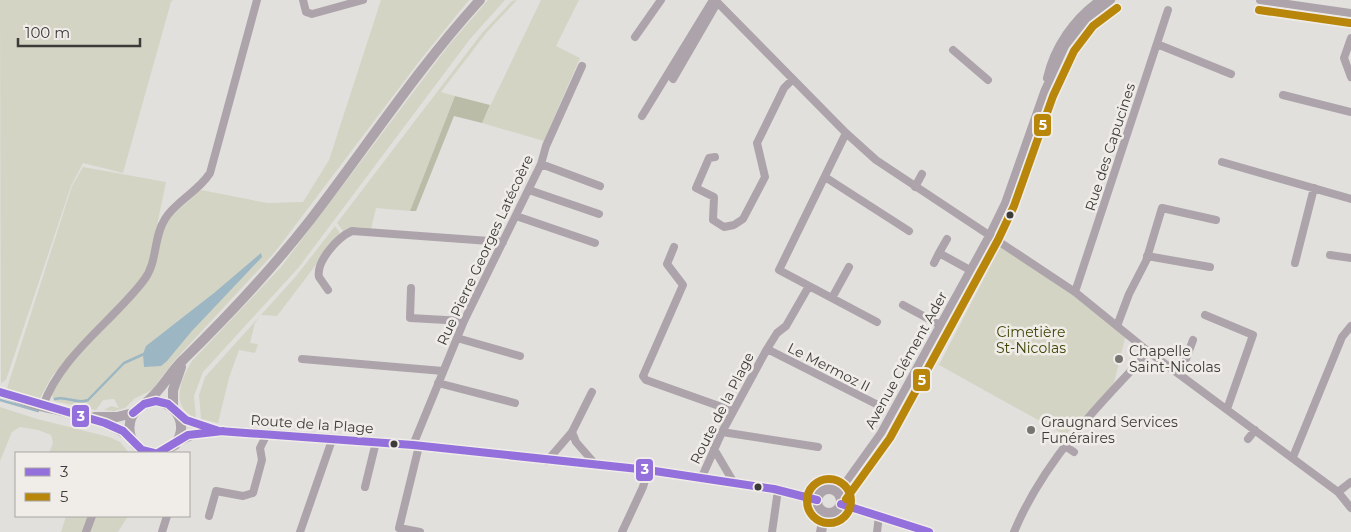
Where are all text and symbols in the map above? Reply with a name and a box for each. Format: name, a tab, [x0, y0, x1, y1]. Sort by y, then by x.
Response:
scale bar	[18, 15, 140, 47]
text: 100 m	[25, 23, 70, 42]
street label: Rue des Capucines	[1081, 81, 1139, 213]
line badge: 5	[1033, 113, 1052, 137]
text: 5	[1039, 116, 1047, 134]
street label: Rue Pierre Georges Latécoère	[433, 152, 537, 348]
unlabelled marker	[1005, 210, 1015, 220]
street label: Avenue Clément Ader	[861, 288, 951, 432]
park label: Cimetière St-Nicolas	[996, 323, 1066, 357]
street label: Le Mermoz II	[785, 338, 873, 396]
place label: Chapelle Saint-Nicolas	[1129, 342, 1221, 376]
street label: Route de la Plage	[686, 349, 758, 467]
marker: Chapelle Saint-Nicolas	[1113, 353, 1125, 365]
line badge: 5	[912, 368, 931, 392]
text: 5	[918, 371, 926, 389]
line badge: 3	[71, 404, 90, 428]
text: 3	[76, 407, 85, 425]
street label: Route de la Plage	[250, 411, 374, 437]
place label: Graugnard Services Funéraires	[1041, 413, 1178, 447]
marker: Graugnard Services Funéraires	[1025, 424, 1037, 436]
unlabelled marker	[389, 439, 399, 449]
legend	[15, 452, 190, 517]
line badge: 3	[635, 458, 654, 482]
text: 3	[640, 460, 649, 478]
text: 3	[60, 462, 68, 481]
unlabelled marker	[753, 482, 763, 492]
text: 5	[60, 487, 69, 506]

